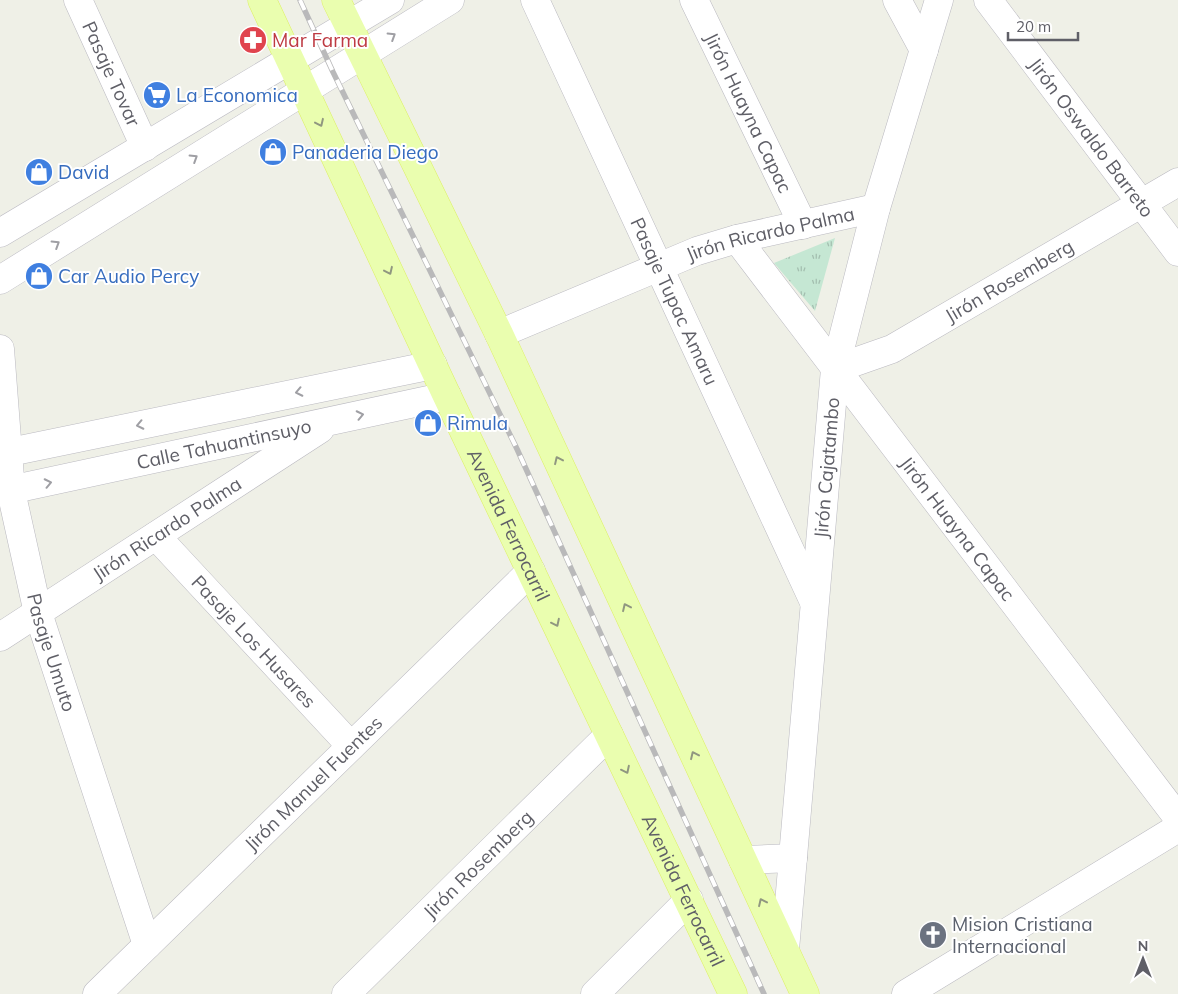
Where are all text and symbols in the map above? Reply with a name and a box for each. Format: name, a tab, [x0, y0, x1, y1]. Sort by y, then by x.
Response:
scale bar	[1008, 10, 1078, 42]
street label: Pasaje Tovar	[77, 17, 146, 130]
text: 20 m	[1016, 17, 1051, 36]
pharmacy icon: Mar Farma	[238, 25, 268, 55]
place label: Mar Farma	[272, 28, 368, 52]
street label: Jirón Huayna Capac	[699, 28, 798, 197]
one-way arrow	[386, 33, 395, 43]
street label: Jirón Oswaldo Barreto	[1024, 53, 1159, 222]
supermarket icon: La Economica	[142, 80, 172, 110]
place label: La Economica	[176, 83, 298, 107]
one-way arrow	[314, 118, 324, 127]
shop icon: Panaderia Diego	[258, 137, 288, 167]
place label: Panaderia Diego	[292, 140, 439, 164]
one-way arrow	[189, 155, 198, 165]
shop icon: David	[24, 157, 54, 187]
place label: David	[58, 160, 110, 184]
street label: Jirón Ricardo Palma	[682, 201, 857, 266]
street label: Pasaje Tupac Amaru	[625, 214, 724, 389]
street label: Jirón Rosemberg	[941, 234, 1078, 328]
one-way arrow	[51, 241, 60, 251]
shop icon: Car Audio Percy	[24, 261, 54, 291]
place label: Car Audio Percy	[58, 264, 199, 288]
one-way arrow	[382, 266, 393, 275]
one-way arrow	[295, 387, 304, 397]
street label: Jirón Cajatambo	[808, 396, 845, 539]
shop icon: Rimula	[413, 408, 443, 438]
one-way arrow	[356, 410, 365, 420]
place label: Rimula	[447, 411, 508, 435]
street label: Calle Tahuantinsuyo	[134, 413, 313, 474]
one-way arrow	[136, 419, 145, 430]
street label: Avenida Ferrocarril	[462, 445, 555, 605]
street label: Jirón Huayna Capac	[895, 452, 1020, 606]
one-way arrow	[553, 456, 564, 465]
street label: Jirón Ricardo Palma	[88, 471, 246, 586]
one-way arrow	[43, 478, 52, 489]
street label: Pasaje Los Husares	[187, 570, 321, 713]
street label: Pasaje Umuto	[22, 591, 82, 715]
one-way arrow	[621, 603, 632, 612]
one-way arrow	[550, 618, 560, 627]
street label: Jirón Manuel Fuentes	[239, 711, 387, 856]
one-way arrow	[690, 751, 700, 760]
one-way arrow	[620, 764, 630, 773]
street label: Jirón Rosemberg	[418, 805, 538, 924]
street label: Avenida Ferrocarril	[637, 810, 730, 970]
one-way arrow	[758, 898, 769, 907]
place label: Mision Cristiana Internacional	[952, 912, 1093, 958]
church icon: Mision Cristiana Internacional	[918, 920, 948, 950]
north arrow	[1118, 934, 1168, 984]
text: N	[1138, 937, 1148, 955]

